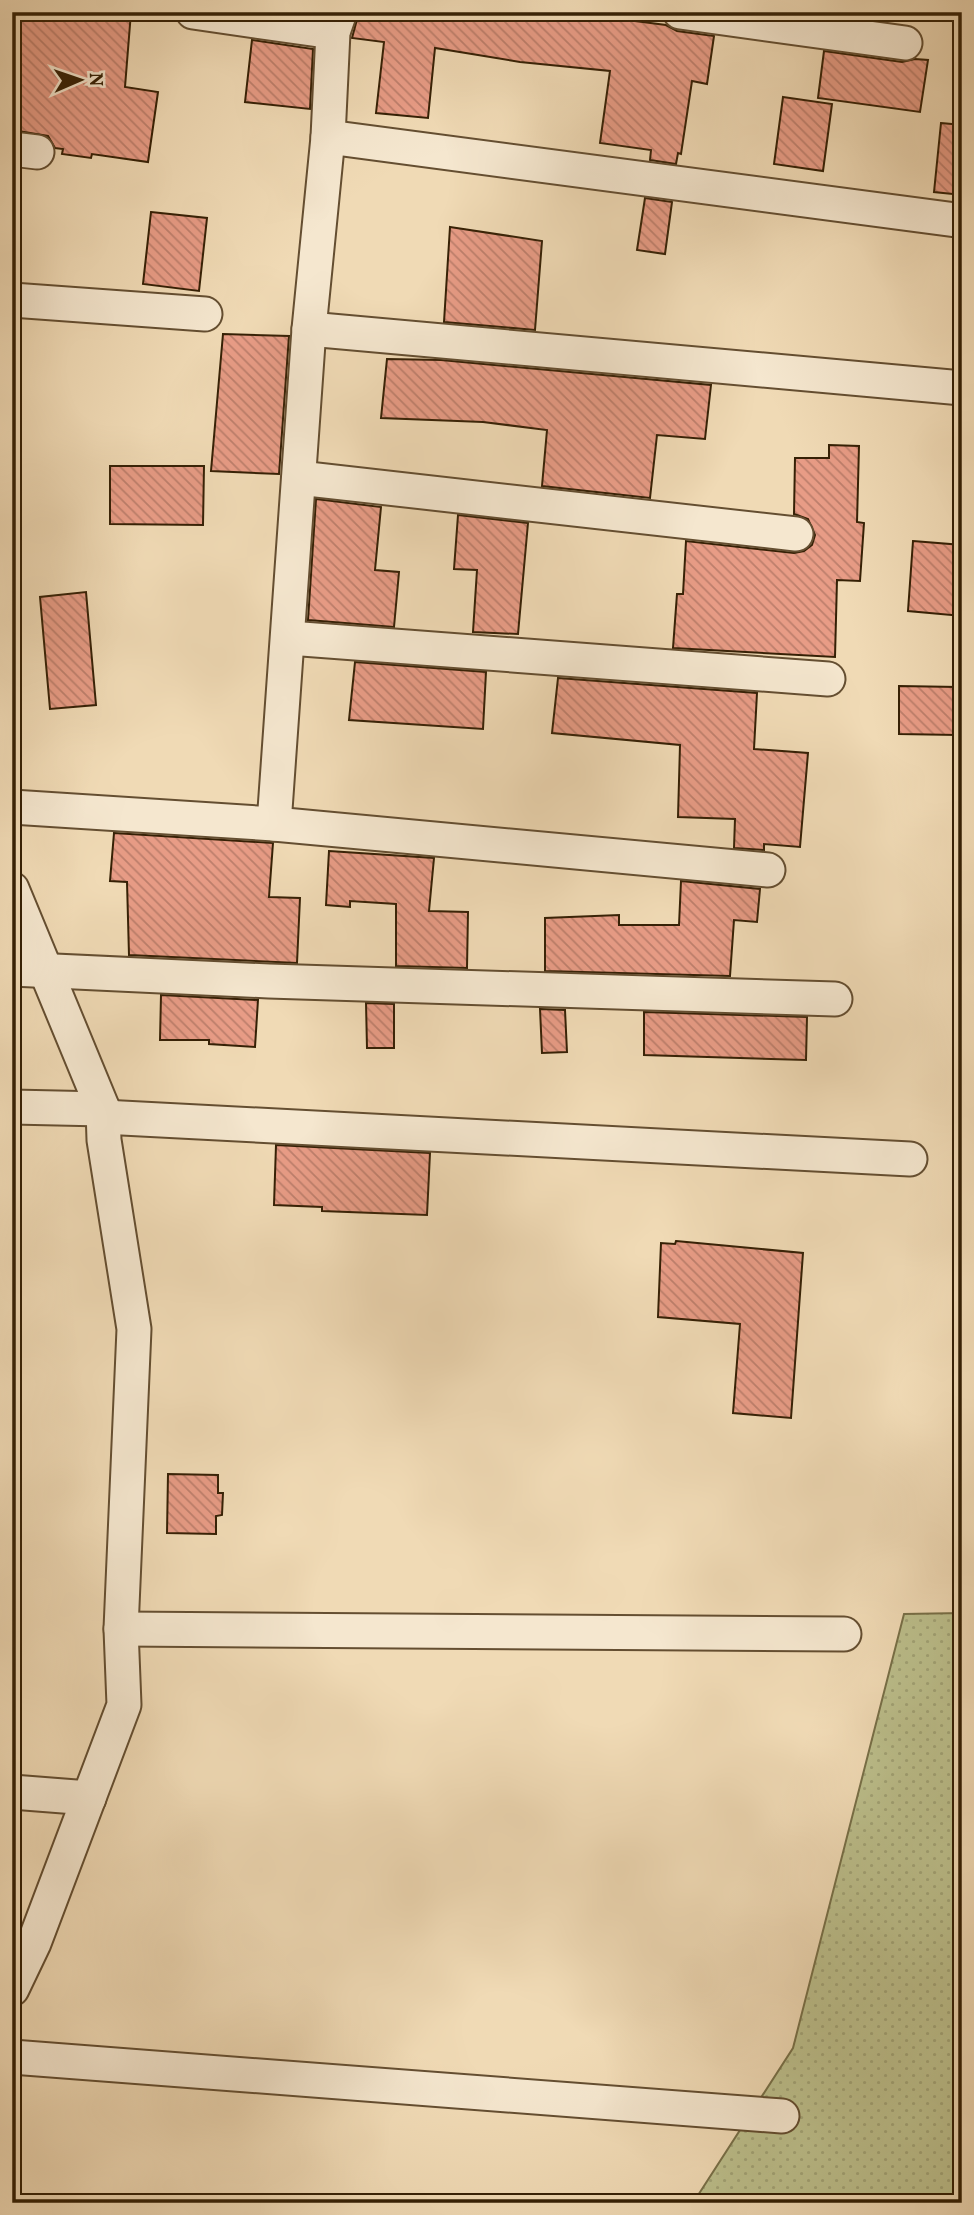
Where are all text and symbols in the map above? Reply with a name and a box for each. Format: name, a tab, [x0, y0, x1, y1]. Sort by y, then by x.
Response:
north arrow	[46, 46, 116, 116]
text: N	[82, 72, 108, 87]

